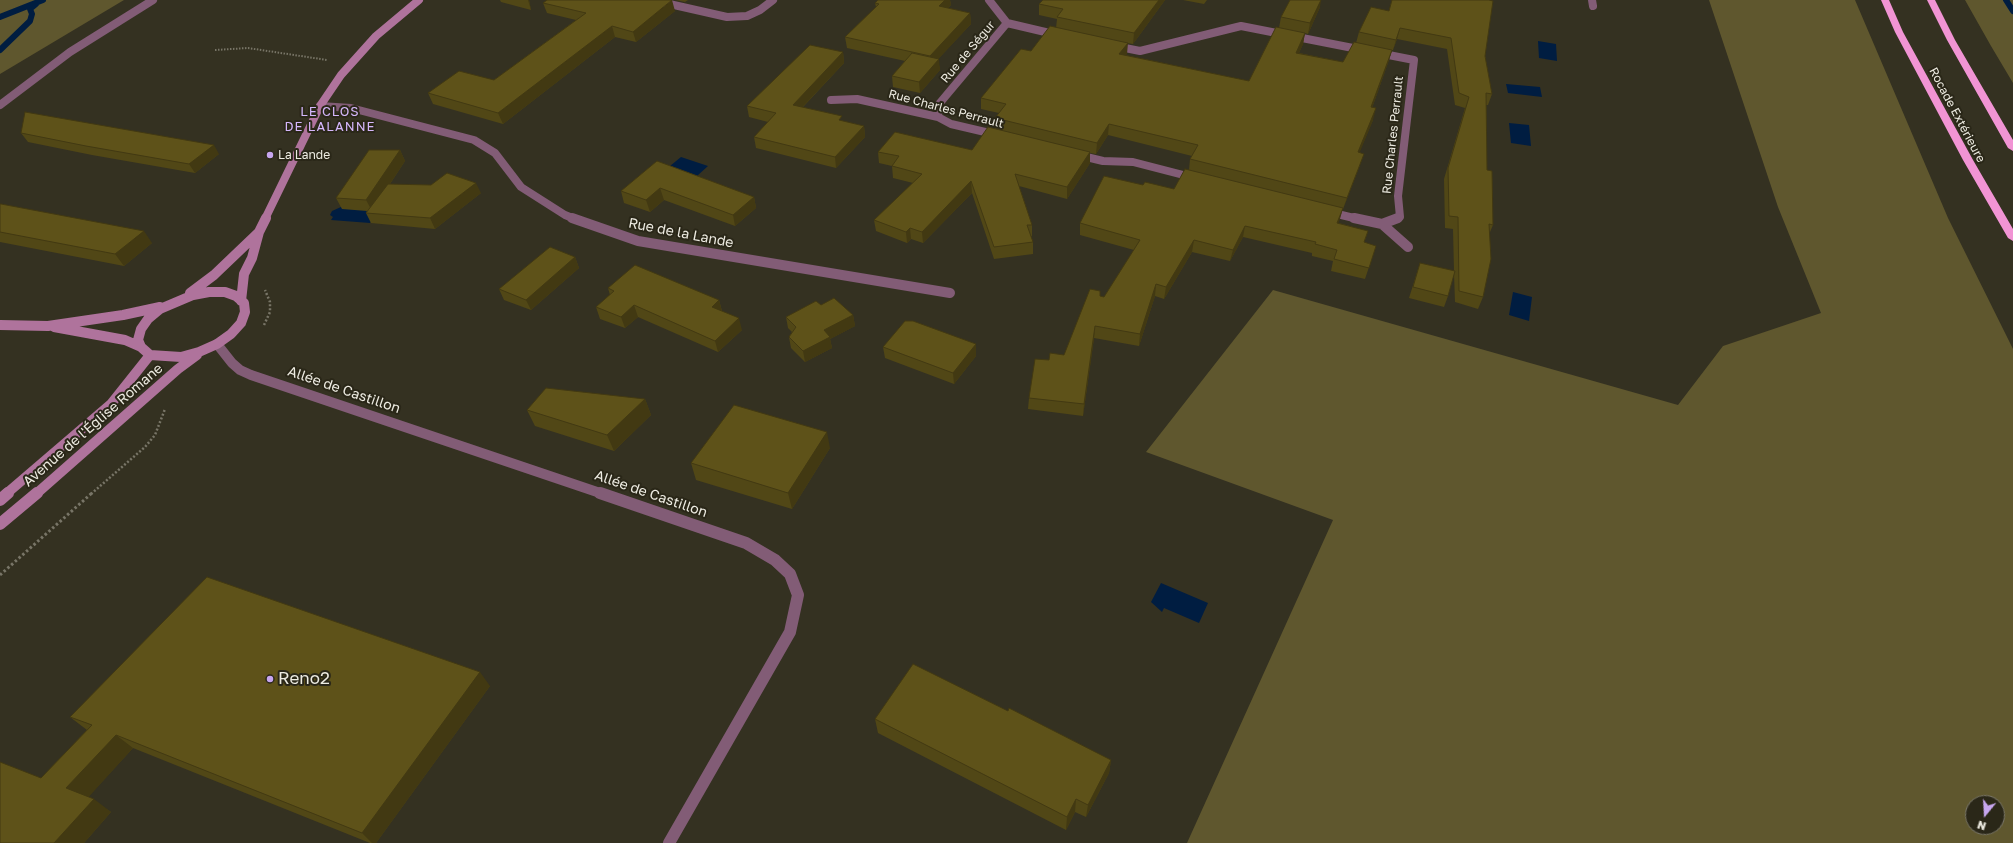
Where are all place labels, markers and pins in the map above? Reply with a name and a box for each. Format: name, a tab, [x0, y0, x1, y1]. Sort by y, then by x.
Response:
place label: La Lande	[278, 148, 330, 162]
marker: La Lande	[265, 150, 275, 160]
place label: Reno2	[278, 669, 330, 689]
marker: Reno2	[265, 674, 275, 684]

